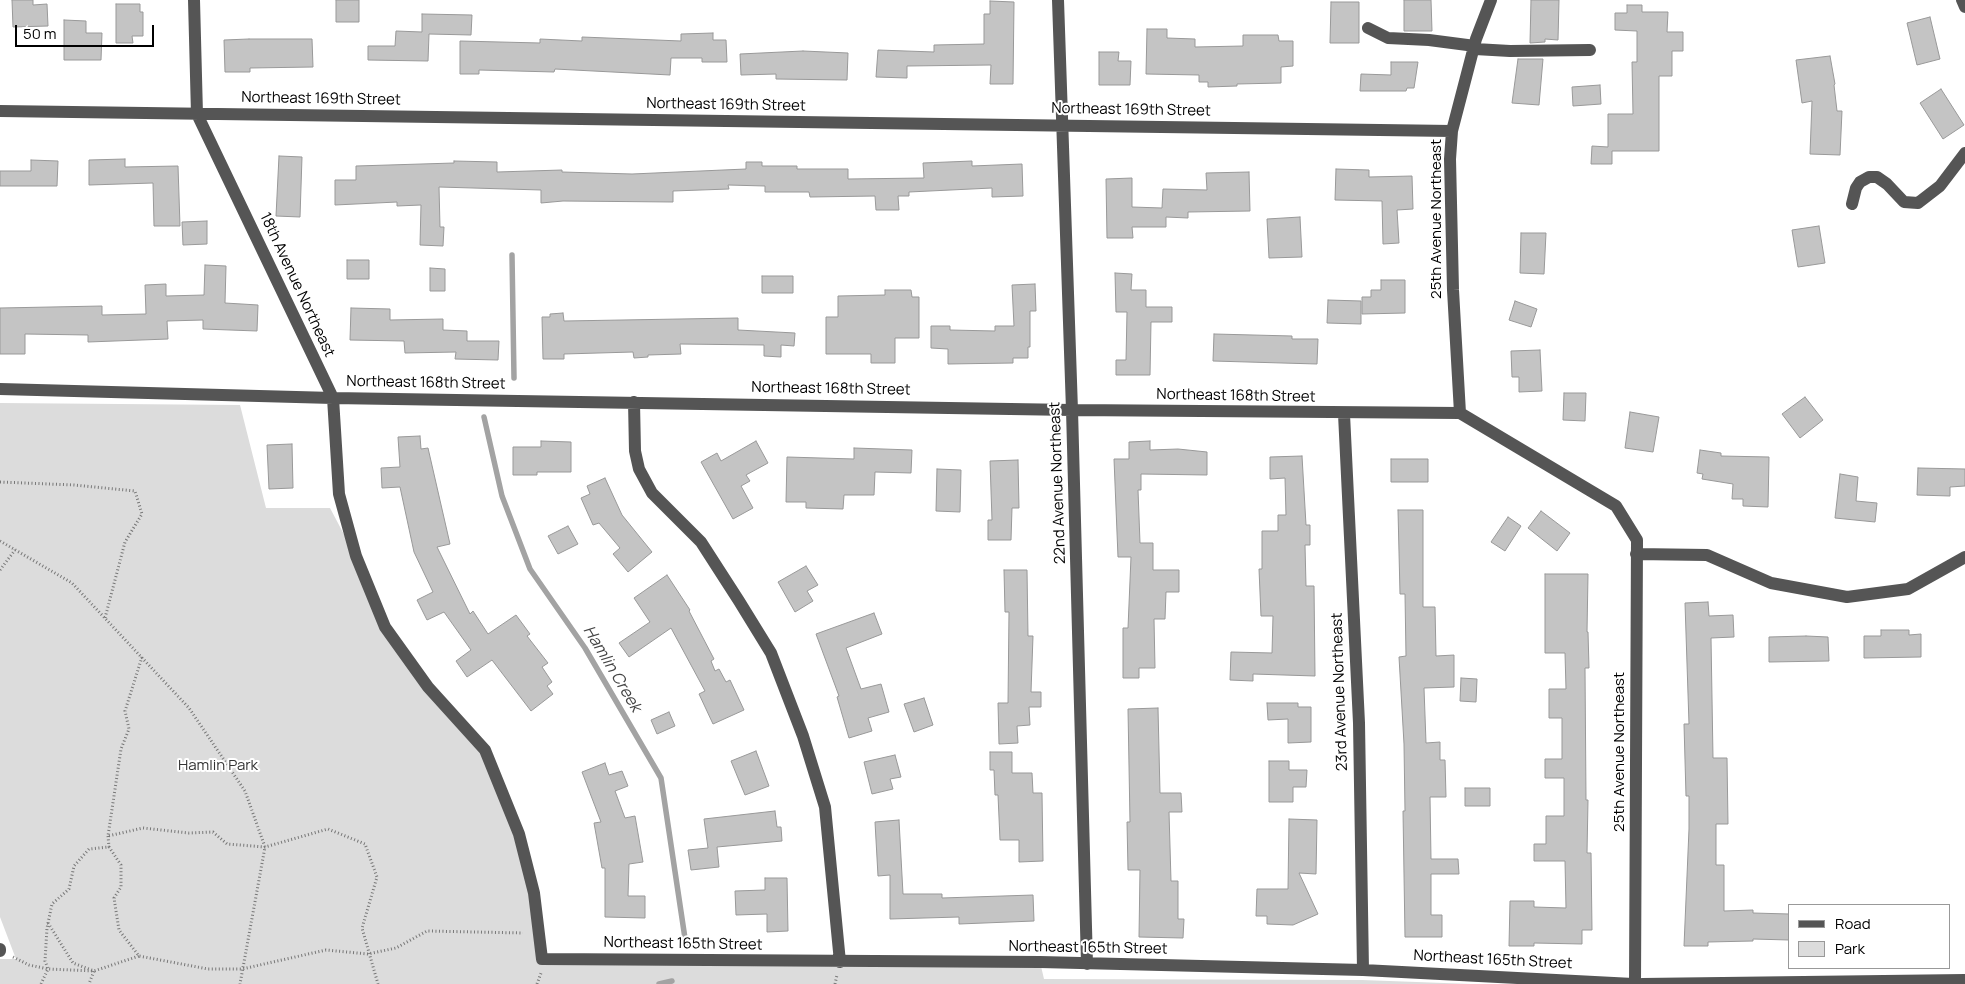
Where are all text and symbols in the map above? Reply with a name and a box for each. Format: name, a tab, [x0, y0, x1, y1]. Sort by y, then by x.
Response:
scale bar	[18, 15, 156, 47]
text: 50 m	[23, 23, 57, 44]
street label: Northeast 169th Street	[241, 89, 401, 109]
street label: Northeast 169th Street	[646, 95, 806, 115]
street label: Northeast 169th Street	[1051, 100, 1211, 120]
street label: 25th Avenue Northeast	[1428, 139, 1446, 299]
street label: 18th Avenue Northeast	[256, 210, 338, 360]
street label: Northeast 168th Street	[346, 373, 506, 393]
street label: Northeast 168th Street	[751, 379, 911, 399]
street label: Northeast 168th Street	[1156, 386, 1316, 406]
street label: 22nd Avenue Northeast	[1046, 401, 1070, 565]
street label: 23rd Avenue Northeast	[1328, 612, 1352, 772]
water label: Hamlin Creek	[579, 622, 645, 716]
street label: 25th Avenue Northeast	[1611, 672, 1629, 832]
park label: Hamlin Park	[178, 757, 258, 775]
legend	[1788, 904, 1950, 969]
text: Road	[1835, 913, 1871, 934]
street label: Northeast 165th Street	[603, 934, 763, 954]
street label: Northeast 165th Street	[1008, 938, 1168, 958]
text: Park	[1835, 938, 1865, 959]
street label: Northeast 165th Street	[1413, 947, 1573, 973]

